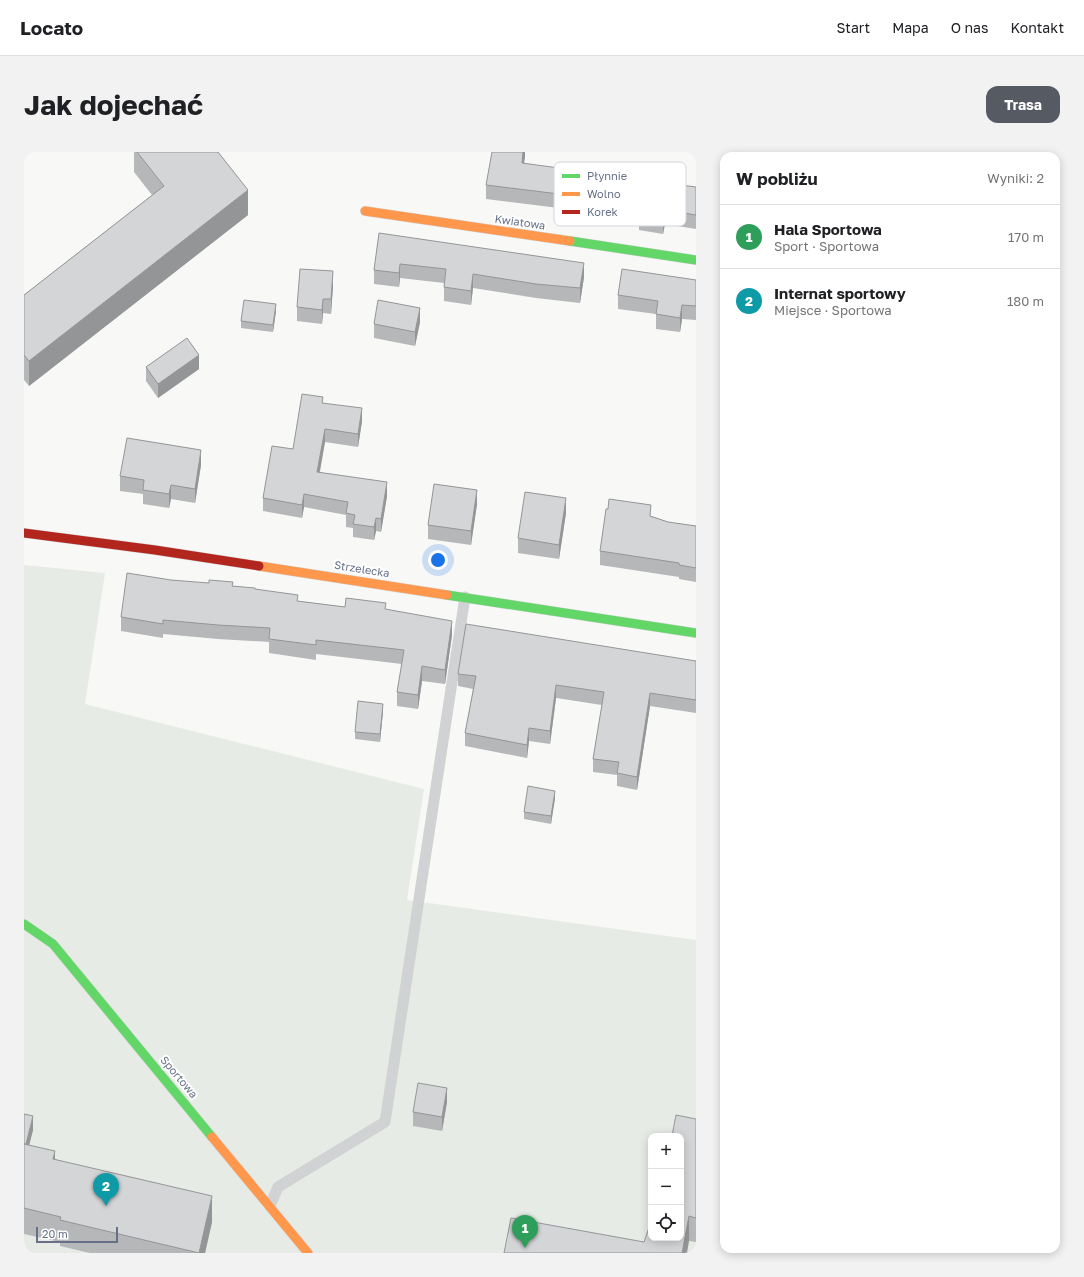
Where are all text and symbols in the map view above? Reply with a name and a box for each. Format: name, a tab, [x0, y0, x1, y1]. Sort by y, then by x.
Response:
text: Locato	[20, 16, 83, 39]
text: Start	[837, 19, 870, 36]
text: Mapa	[892, 19, 929, 36]
text: O nas	[951, 19, 988, 36]
text: Kontakt	[1010, 19, 1064, 36]
button: Trasa	[986, 86, 1060, 123]
text: Jak dojechać	[24, 88, 203, 121]
legend	[554, 162, 686, 226]
text: W pobliżu	[736, 168, 818, 189]
text: Płynnie	[587, 169, 627, 182]
text: Wyniki: 2	[987, 170, 1044, 186]
text: Wolno	[587, 187, 621, 200]
text: Korek	[587, 205, 618, 218]
street label: Kwiatowa	[494, 212, 546, 231]
text: Hala Sportowa	[774, 220, 882, 238]
text: 1	[746, 229, 752, 245]
text: 170 m	[1008, 229, 1044, 245]
text: Sport · Sportowa	[774, 238, 879, 254]
text: Internat sportowy	[774, 284, 906, 302]
text: 2	[745, 293, 753, 309]
text: 180 m	[1007, 293, 1044, 309]
text: Miejsce · Sportowa	[774, 302, 892, 318]
your location	[428, 550, 448, 570]
street label: Strzelecka	[334, 558, 391, 579]
street label: Sportowa	[158, 1053, 201, 1100]
map controls	[648, 1133, 684, 1241]
button: +	[648, 1133, 684, 1169]
button: −	[648, 1169, 684, 1205]
pin: 2	[93, 1173, 119, 1206]
button: locate	[648, 1205, 684, 1241]
pin: 1	[512, 1215, 538, 1248]
scale bar	[36, 1225, 118, 1244]
text: 20 m	[42, 1227, 68, 1240]

